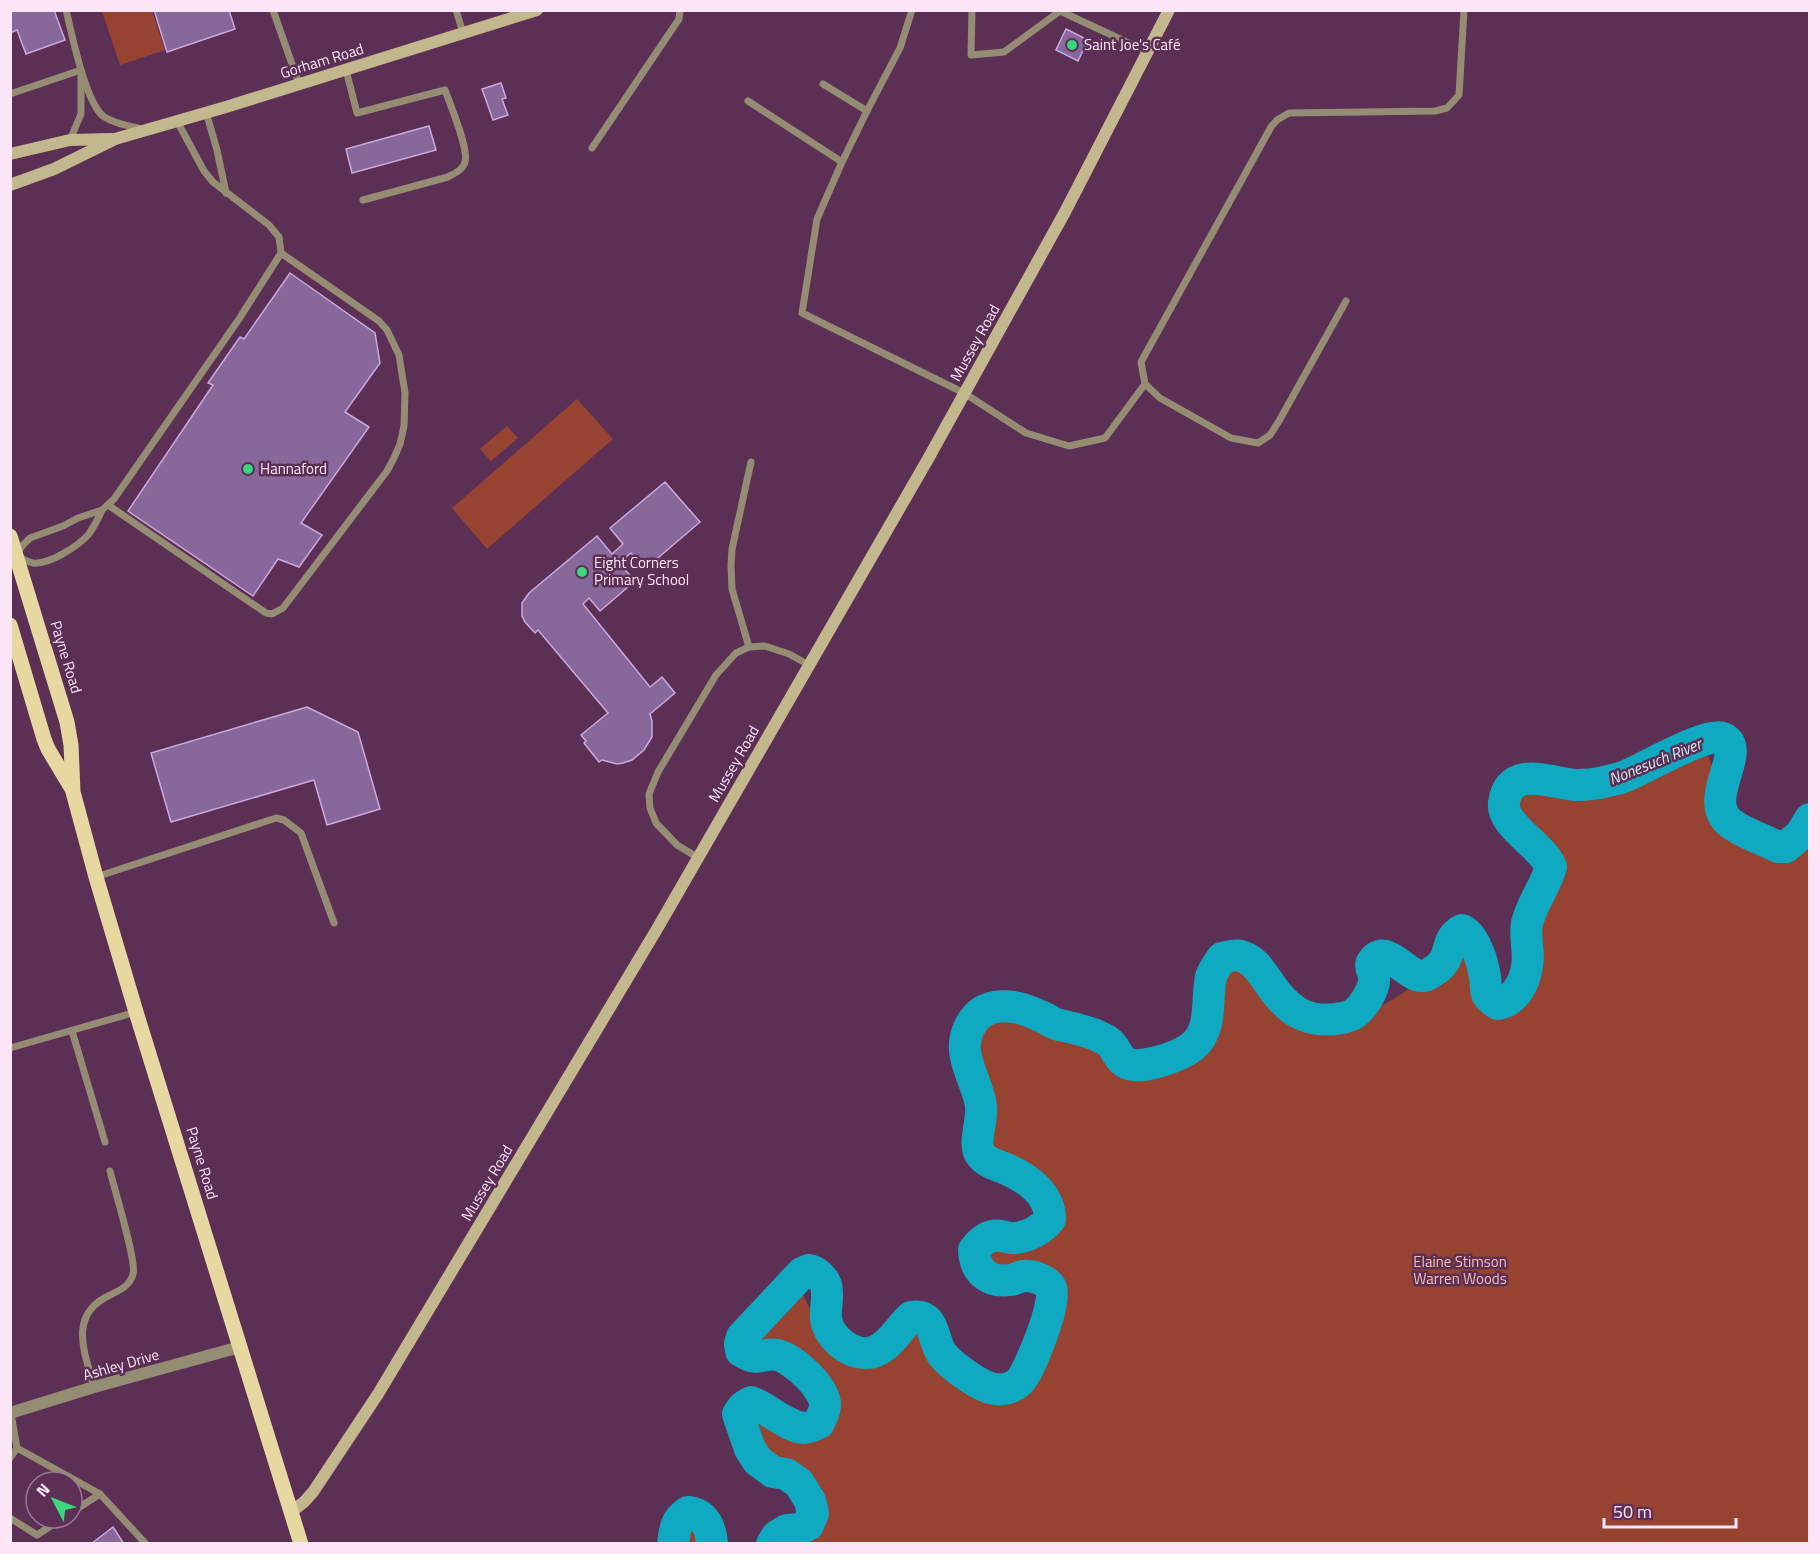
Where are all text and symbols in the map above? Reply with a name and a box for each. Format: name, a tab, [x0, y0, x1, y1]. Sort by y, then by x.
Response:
place label: Saint Joe's Café	[1084, 33, 1180, 56]
street label: Gorham Road	[277, 37, 366, 84]
marker: Saint Joe's Café	[1065, 38, 1079, 52]
street label: Mussey Road	[944, 300, 1005, 385]
place label: Hannaford	[260, 457, 327, 480]
marker: Hannaford	[241, 462, 255, 476]
place label: Eight Corners Primary School	[594, 551, 689, 591]
marker: Eight Corners Primary School	[575, 565, 589, 579]
street label: Payne Road	[45, 618, 88, 696]
street label: Mussey Road	[702, 721, 765, 806]
water label: Nonesuch River	[1605, 731, 1707, 790]
street label: Payne Road	[181, 1124, 224, 1202]
street label: Mussey Road	[455, 1140, 518, 1225]
park label: Elaine Stimson Warren Woods	[1413, 1250, 1507, 1290]
street label: Ashley Drive	[80, 1343, 162, 1386]
north arrow	[24, 1470, 84, 1530]
text: N	[30, 1478, 55, 1502]
scale bar	[1604, 1491, 1736, 1529]
text: 50 m	[1613, 1498, 1652, 1525]

